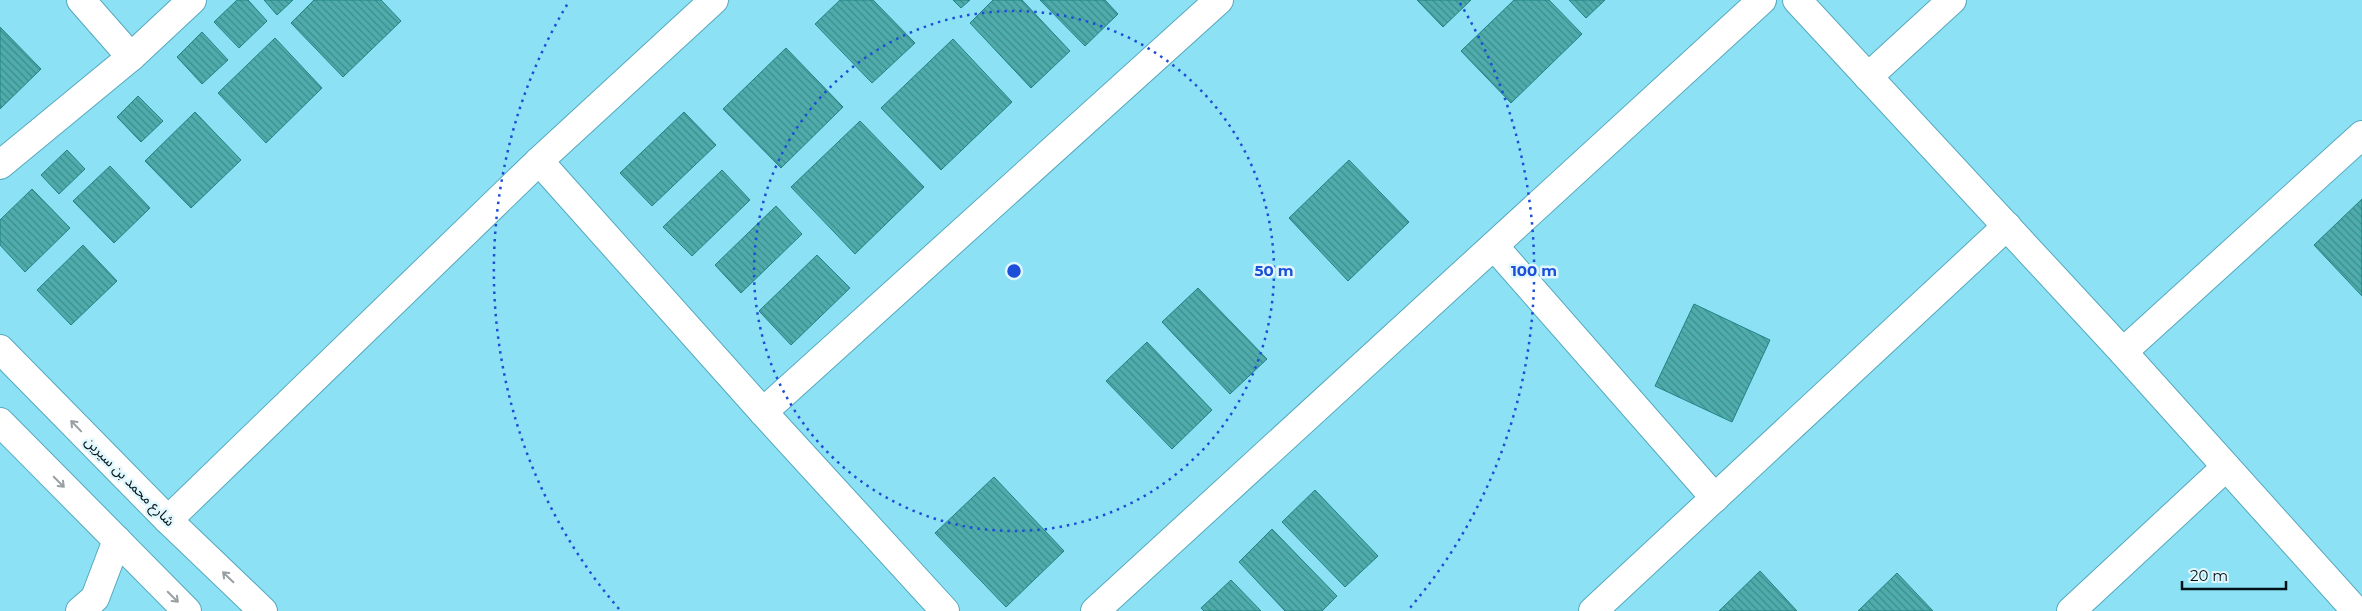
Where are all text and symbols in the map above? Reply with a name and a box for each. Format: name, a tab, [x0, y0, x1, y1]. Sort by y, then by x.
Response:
text: 50 m	[1254, 261, 1294, 280]
text: 100 m	[1511, 261, 1557, 280]
centre of rings	[1005, 262, 1023, 280]
one-way arrow	[69, 420, 82, 432]
street label: شارع محمد بن سيرين	[80, 432, 179, 531]
one-way arrow	[53, 476, 65, 488]
scale bar	[2182, 558, 2286, 590]
text: 20 m	[2190, 566, 2228, 585]
one-way arrow	[222, 571, 234, 583]
one-way arrow	[167, 591, 179, 603]

